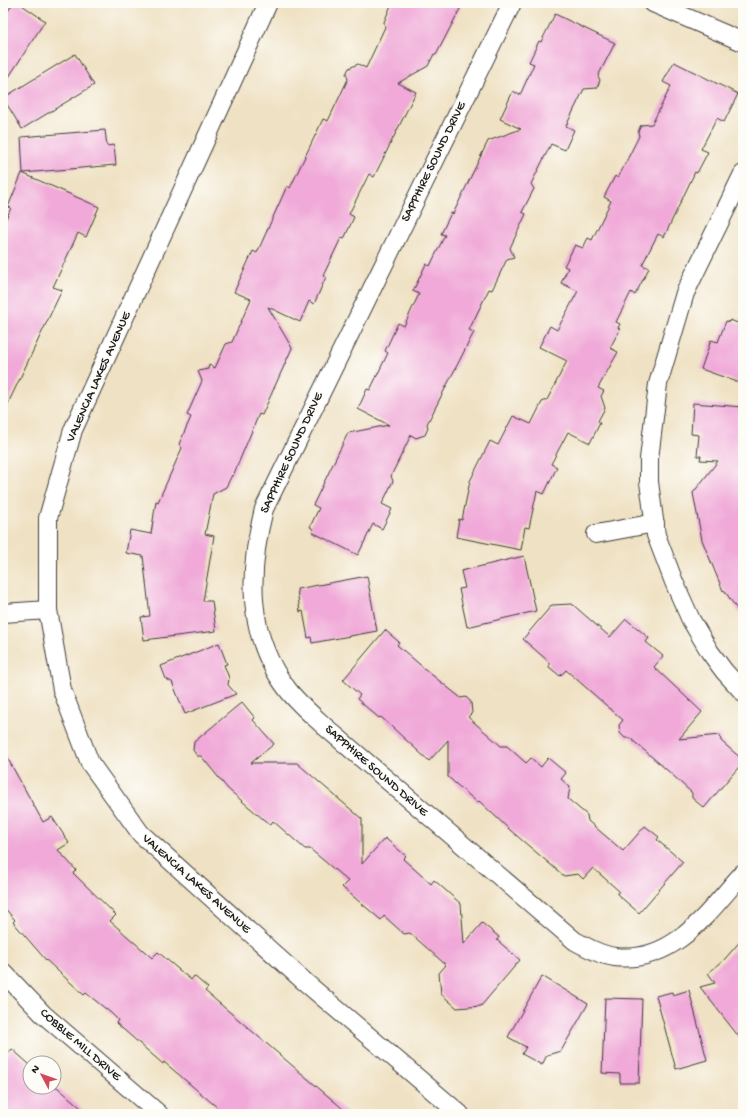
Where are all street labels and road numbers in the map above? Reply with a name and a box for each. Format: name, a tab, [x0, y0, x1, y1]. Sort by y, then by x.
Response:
street label: SAPPHIRE SOUND DRIVE	[398, 99, 470, 224]
street label: VALENCIA LAKES AVENUE	[63, 309, 135, 445]
street label: SAPPHIRE SOUND DRIVE	[257, 389, 327, 516]
street label: SAPPHIRE SOUND DRIVE	[321, 722, 431, 820]
street label: VALENCIA LAKES AVENUE	[138, 831, 254, 937]
street label: COBBLE MILL DRIVE	[36, 1006, 124, 1085]

